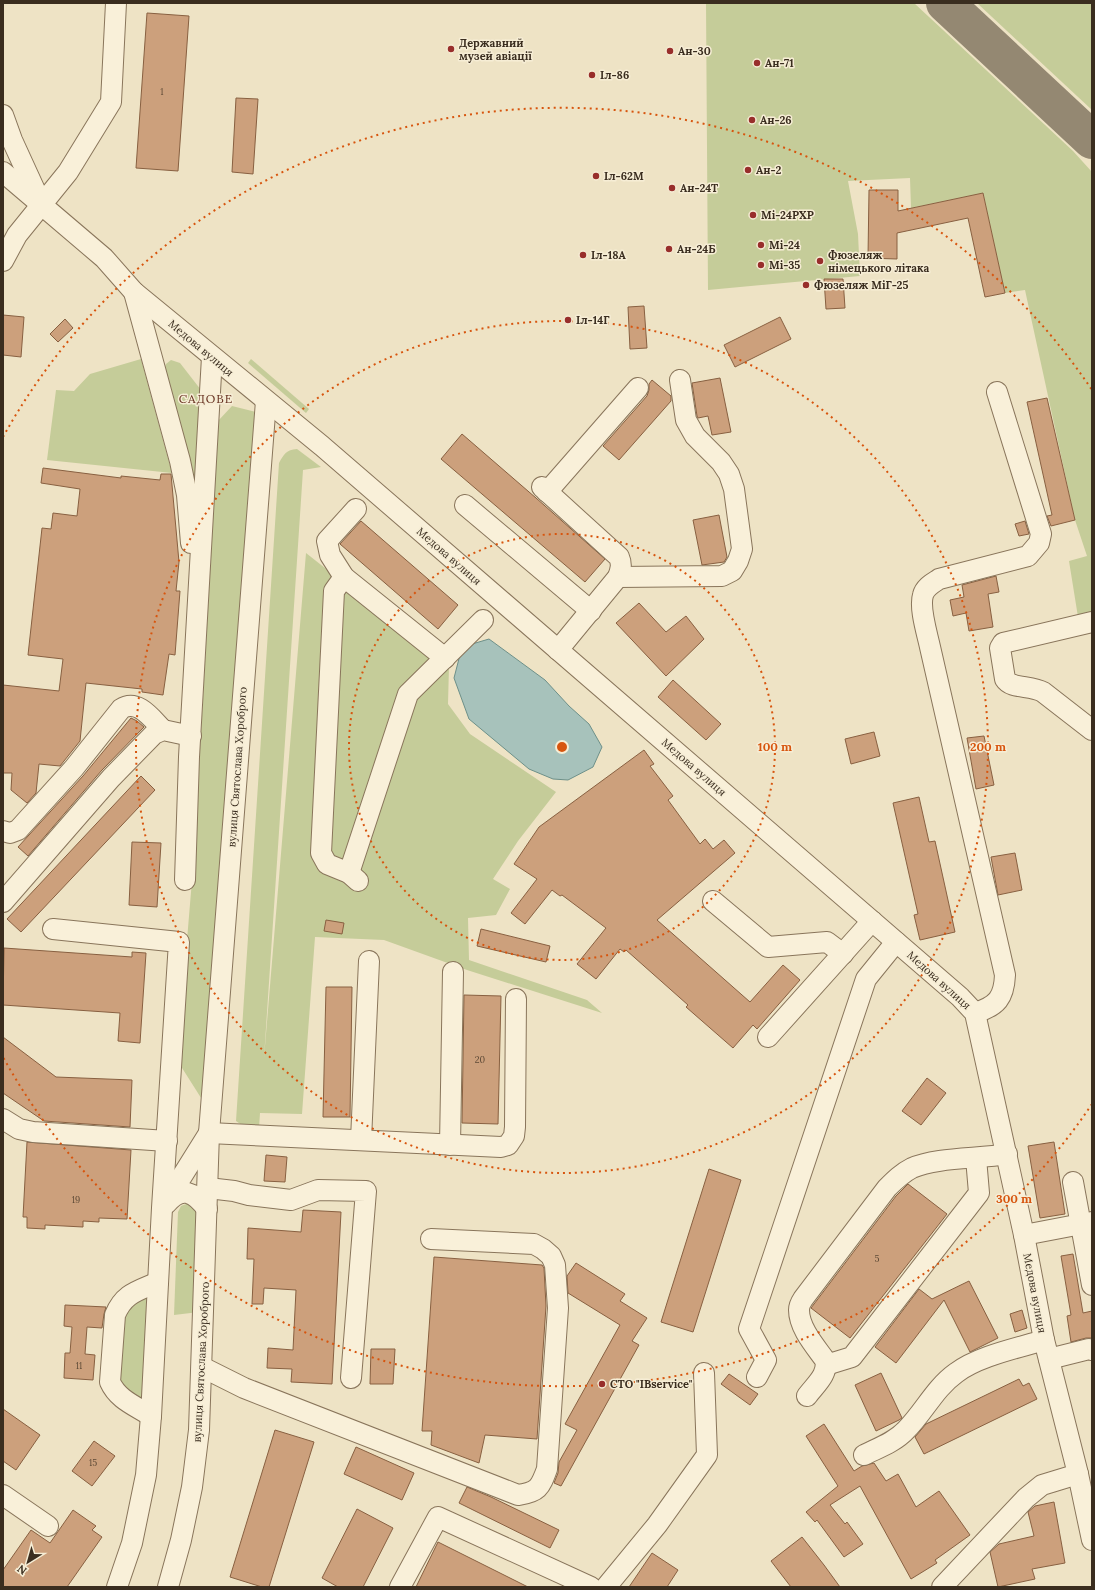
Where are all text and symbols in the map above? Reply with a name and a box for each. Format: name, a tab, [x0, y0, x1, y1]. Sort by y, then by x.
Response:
place label: Державний музей авіації	[459, 36, 532, 63]
marker: Державний музей авіації	[446, 44, 456, 54]
place label: Ан-30	[678, 44, 711, 58]
marker: Ан-30	[665, 46, 675, 56]
place label: Ан-71	[765, 56, 794, 70]
marker: Ан-71	[752, 58, 762, 68]
place label: Іл-86	[600, 68, 629, 82]
marker: Іл-86	[587, 70, 597, 80]
house number: 1	[160, 86, 164, 97]
place label: Ан-26	[760, 113, 792, 127]
marker: Ан-26	[747, 115, 757, 125]
place label: Ан-2	[756, 163, 781, 177]
marker: Ан-2	[743, 165, 753, 175]
place label: Іл-62М	[604, 169, 644, 183]
marker: Іл-62М	[591, 171, 601, 181]
place label: Ан-24Т	[680, 181, 718, 195]
marker: Ан-24Т	[667, 183, 677, 193]
place label: Мі-24РХР	[761, 208, 814, 222]
marker: Мі-24РХР	[748, 210, 758, 220]
place label: Мі-24	[769, 238, 800, 252]
marker: Мі-24	[756, 240, 766, 250]
place label: Ан-24Б	[677, 242, 716, 256]
marker: Ан-24Б	[664, 244, 674, 254]
place label: Іл-18А	[591, 248, 626, 262]
place label: Фюзеляж німецького літака	[828, 248, 929, 275]
marker: Іл-18А	[578, 250, 588, 260]
marker: Фюзеляж німецького літака	[815, 256, 825, 266]
place label: Мі-35	[769, 258, 800, 272]
marker: Мі-35	[756, 260, 766, 270]
place label: Фюзеляж МіГ-25	[814, 278, 908, 292]
marker: Фюзеляж МіГ-25	[801, 280, 811, 290]
place label: Іл-14Г	[576, 313, 610, 327]
marker: Іл-14Г	[563, 315, 573, 325]
street label: Медова вулиця	[165, 317, 237, 379]
district label: САДОВЕ	[179, 391, 233, 406]
street label: Медова вулиця	[414, 524, 484, 588]
street label: вулиця Святослава Хороброго	[224, 686, 250, 848]
street label: Медова вулиця	[659, 735, 729, 799]
text: 100 m	[758, 739, 792, 754]
text: 200 m	[970, 739, 1006, 754]
centre of rings	[555, 740, 569, 754]
street label: Медова вулиця	[904, 948, 974, 1012]
house number: 20	[475, 1054, 486, 1065]
text: 300 m	[996, 1191, 1032, 1206]
house number: 19	[72, 1194, 80, 1205]
street label: Медова вулиця	[1020, 1252, 1050, 1334]
house number: 5	[875, 1253, 880, 1264]
street label: вулиця Святослава Хороброго	[190, 1281, 212, 1443]
house number: 11	[76, 1360, 82, 1371]
place label: СТО "IBservice"	[610, 1377, 693, 1391]
marker: СТО "IBservice"	[597, 1379, 607, 1389]
house number: 15	[89, 1457, 97, 1468]
north arrow	[8, 1542, 48, 1582]
text: N	[14, 1562, 30, 1578]

